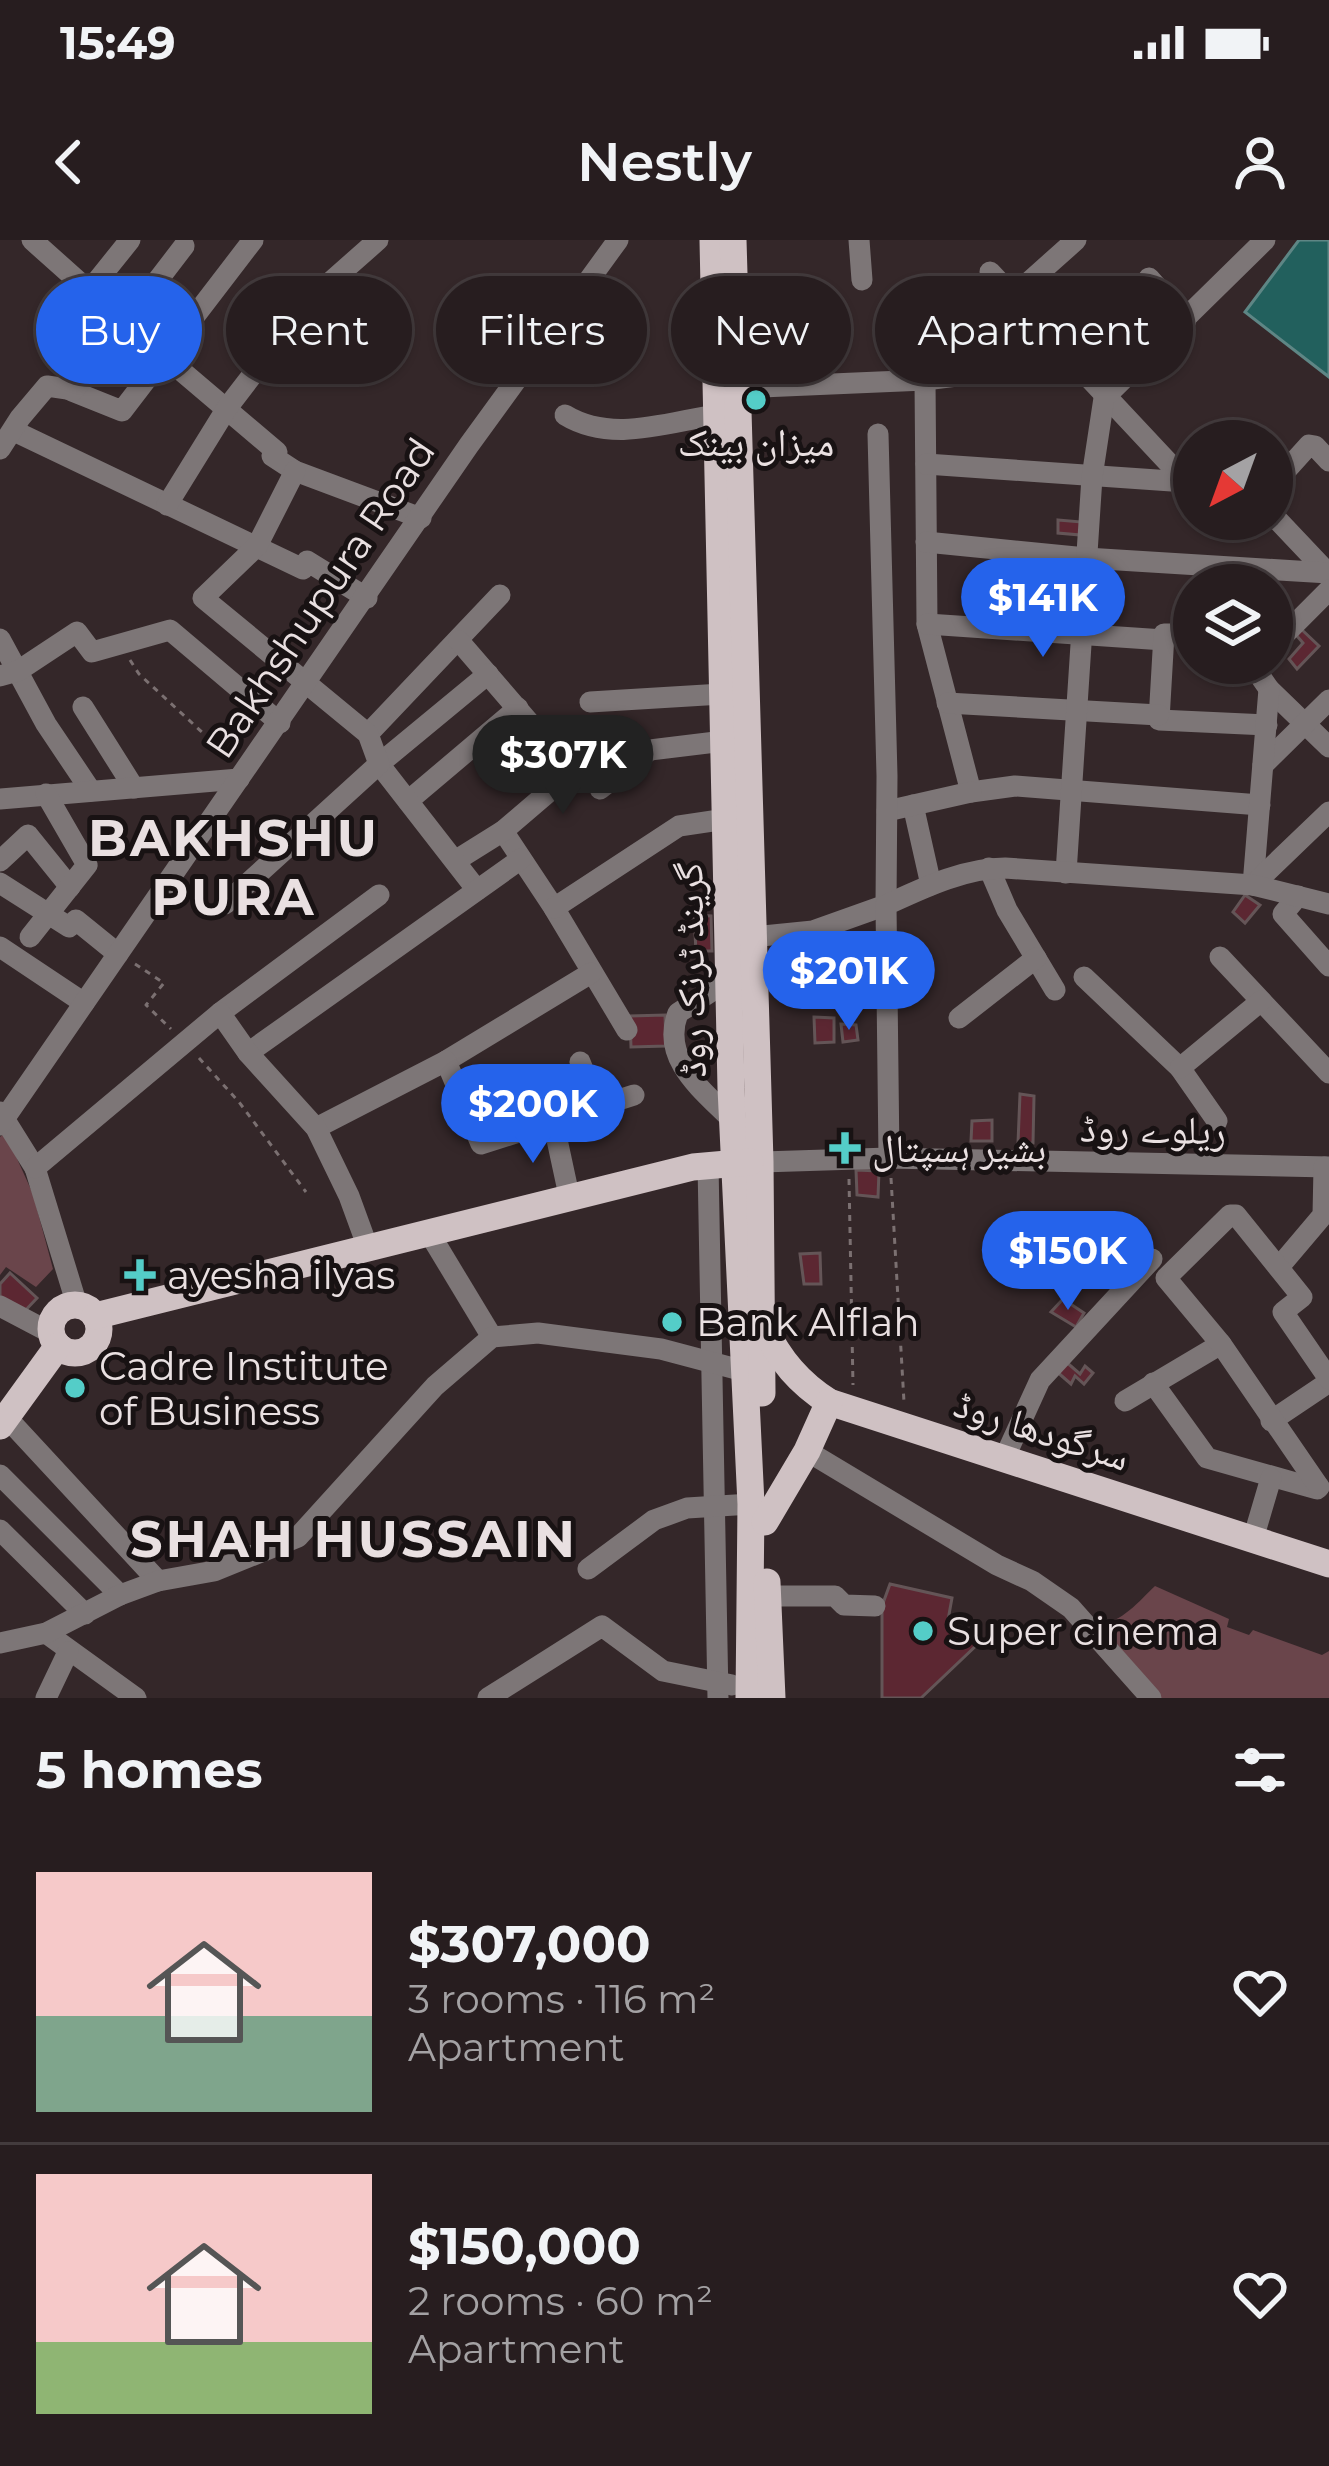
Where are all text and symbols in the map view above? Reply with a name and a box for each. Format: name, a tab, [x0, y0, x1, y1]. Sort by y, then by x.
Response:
text: 15:49	[60, 15, 176, 70]
icon: back	[36, 129, 102, 195]
text: Nestly	[577, 129, 752, 195]
icon: person	[1227, 129, 1293, 195]
chip: Buy	[36, 276, 202, 384]
chip: Rent	[226, 276, 412, 384]
chip: Filters	[436, 276, 647, 384]
chip: New	[671, 276, 851, 384]
chip: Apartment	[875, 276, 1193, 384]
marker: میزان بینک	[743, 387, 769, 413]
place label: میزان بینک	[678, 418, 834, 466]
north arrow	[1173, 420, 1293, 540]
map controls	[1173, 420, 1293, 684]
street label: Bakhshupura Road	[195, 429, 445, 767]
pin: $141K	[959, 558, 1127, 660]
button: layers	[1173, 564, 1293, 684]
text: $141K	[988, 573, 1098, 621]
pin: $307K	[479, 715, 647, 817]
text: $307K	[499, 730, 627, 778]
district label: BAKHSHU PURA	[88, 807, 380, 928]
street label: گرینڈ ٹرنک روڈ	[664, 862, 716, 1078]
pin: $201K	[765, 931, 933, 1033]
text: $201K	[790, 946, 908, 994]
pin: $200K	[449, 1064, 617, 1166]
text: $200K	[468, 1079, 598, 1127]
street label: ریلوے روڈ	[1080, 1104, 1226, 1154]
place label: بشیر ہسپتال	[872, 1124, 1046, 1172]
marker: بشیر ہسپتال	[829, 1132, 861, 1164]
pin: $150K	[984, 1211, 1152, 1313]
text: $150K	[1009, 1226, 1127, 1274]
place label: ayesha ilyas	[167, 1251, 395, 1299]
marker: ayesha ilyas	[124, 1259, 156, 1291]
place label: Bank Alflah	[696, 1298, 920, 1346]
marker: Bank Alflah	[659, 1309, 685, 1335]
place label: Cadre Institute of Business	[99, 1342, 389, 1435]
marker: Cadre Institute of Business	[62, 1375, 88, 1401]
street label: سرگودھا روڈ	[948, 1379, 1136, 1481]
district label: SHAH HUSSAIN	[130, 1508, 578, 1570]
place label: Super cinema	[947, 1607, 1220, 1655]
marker: Super cinema	[910, 1618, 936, 1644]
icon: filters	[1227, 1737, 1293, 1803]
text: 5 homes	[36, 1739, 263, 1801]
text: $307,000	[408, 1913, 651, 1975]
icon: home	[132, 1920, 276, 2064]
icon: heart	[1227, 1959, 1293, 2025]
text: 3 rooms · 116 m²	[408, 1975, 715, 2023]
text: Apartment	[408, 2023, 624, 2071]
text: $150,000	[408, 2215, 641, 2277]
icon: home	[132, 2222, 276, 2366]
icon: heart	[1227, 2261, 1293, 2327]
text: 2 rooms · 60 m²	[408, 2277, 713, 2325]
text: Apartment	[408, 2325, 624, 2373]

